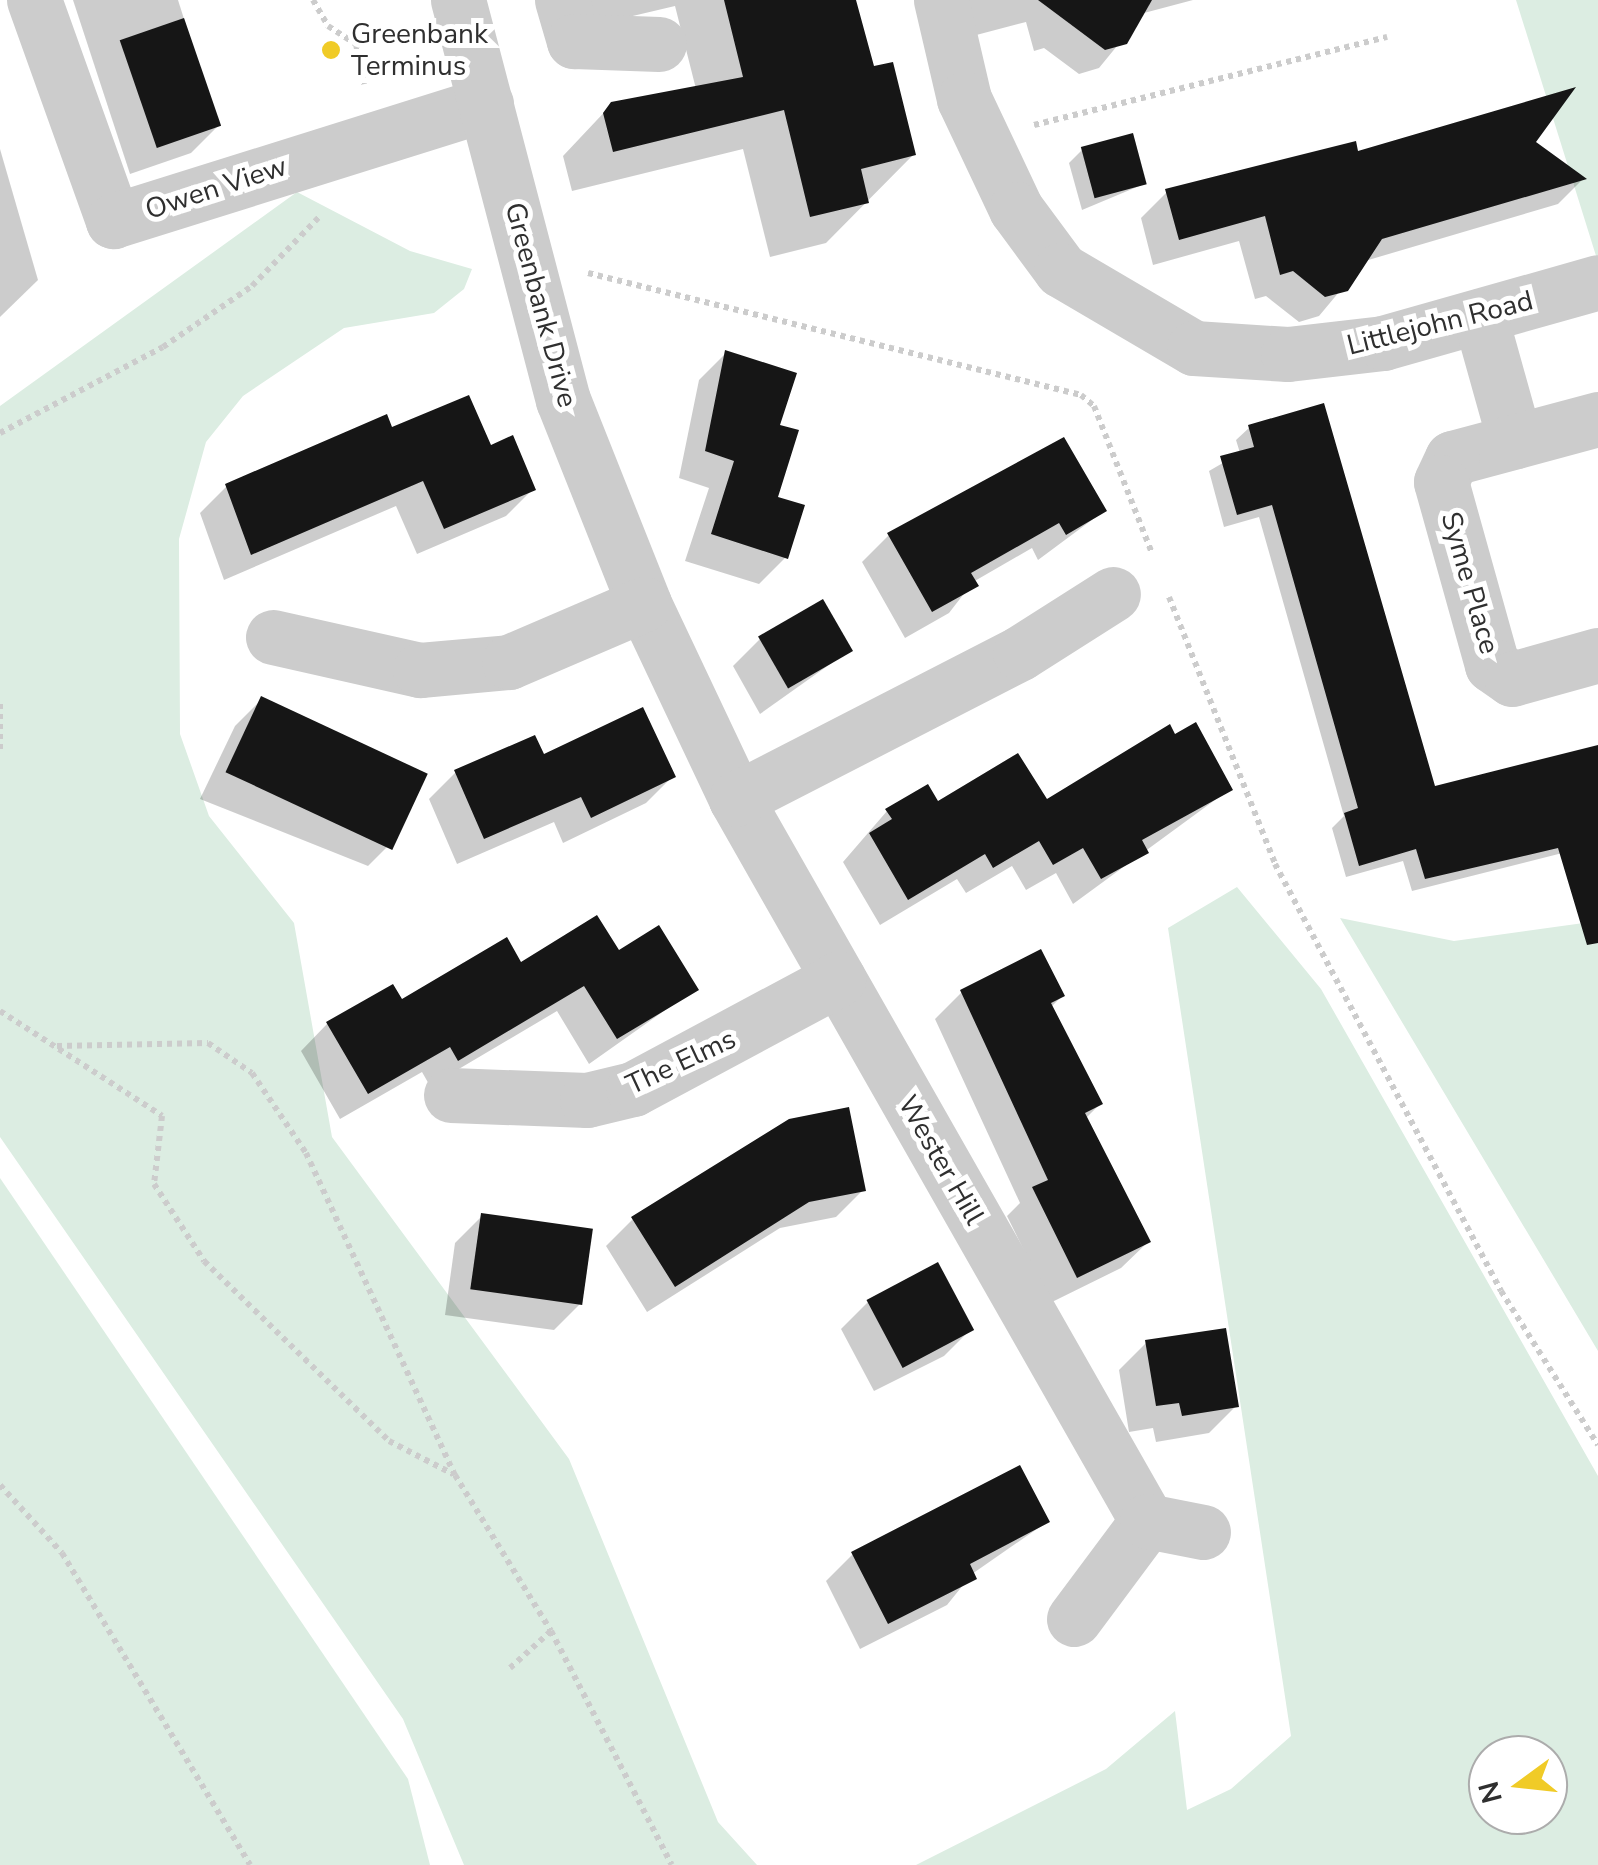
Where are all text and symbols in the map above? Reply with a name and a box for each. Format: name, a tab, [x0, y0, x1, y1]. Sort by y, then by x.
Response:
place label: Greenbank Terminus	[351, 17, 488, 83]
marker: Greenbank Terminus	[320, 39, 342, 61]
street label: Owen View	[141, 149, 291, 227]
street label: Greenbank Drive	[498, 199, 584, 411]
street label: Littlejohn Road	[1344, 284, 1536, 362]
street label: Syme Place	[1434, 508, 1506, 658]
street label: The Elms	[621, 1022, 741, 1102]
street label: Wester Hill	[891, 1089, 991, 1231]
north arrow	[1468, 1735, 1568, 1835]
text: N	[1470, 1777, 1512, 1807]

